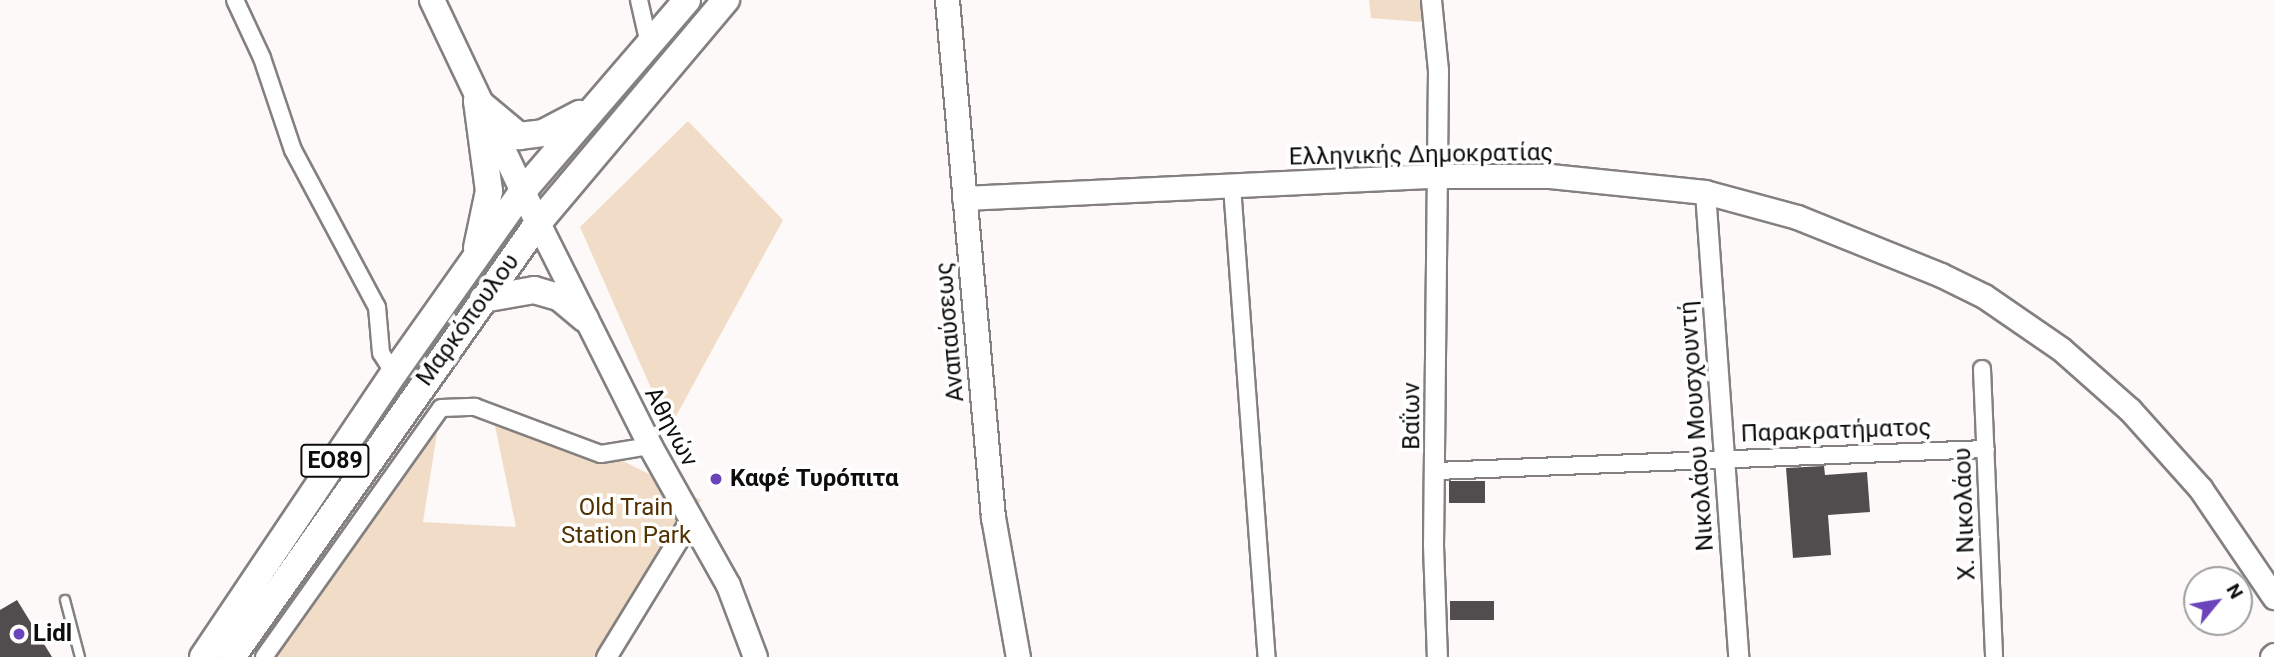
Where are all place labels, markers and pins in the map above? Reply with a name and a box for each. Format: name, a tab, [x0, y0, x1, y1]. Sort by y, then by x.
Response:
place label: Καφέ Τυρóπιτα	[730, 465, 899, 493]
marker: Καφέ Τυρóπιτα	[708, 471, 724, 487]
place label: Lidl	[33, 620, 72, 648]
marker: Lidl	[11, 626, 27, 642]

